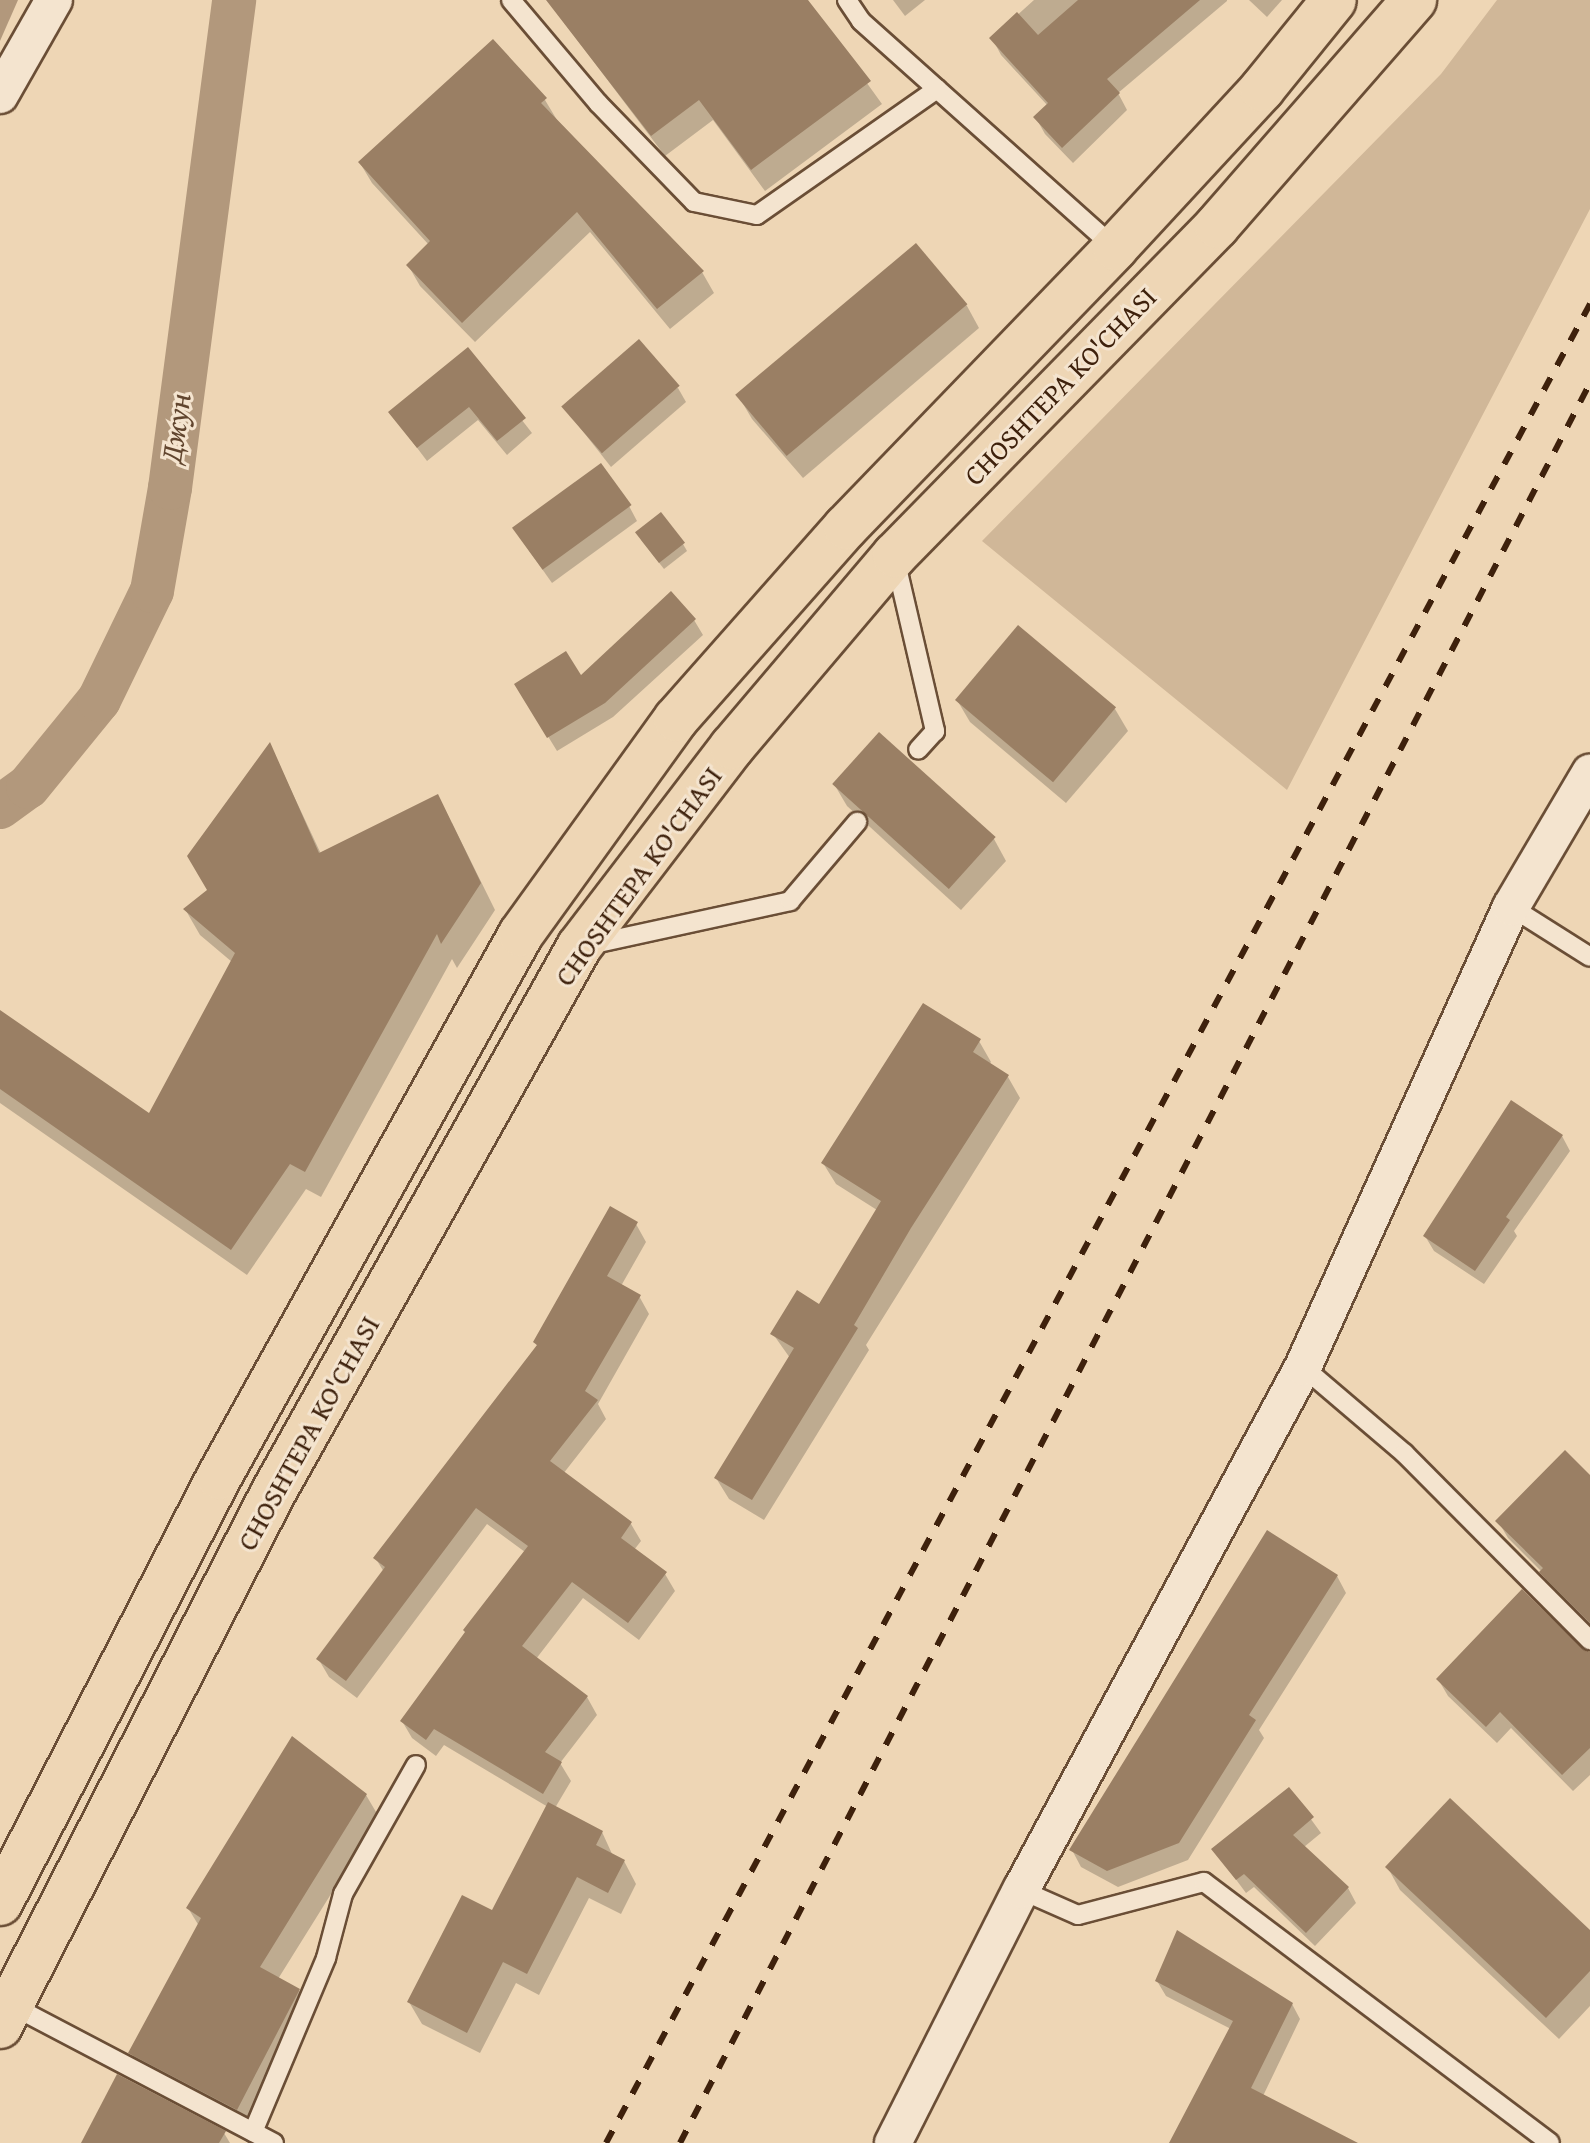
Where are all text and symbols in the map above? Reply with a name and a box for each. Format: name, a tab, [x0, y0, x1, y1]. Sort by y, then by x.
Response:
street label: CHOSHTEPA KO'CHASI	[957, 280, 1163, 492]
water label: Джун	[152, 391, 198, 465]
street label: CHOSHTEPA KO'CHASI	[547, 760, 729, 992]
street label: CHOSHTEPA KO'CHASI	[230, 1310, 386, 1556]

